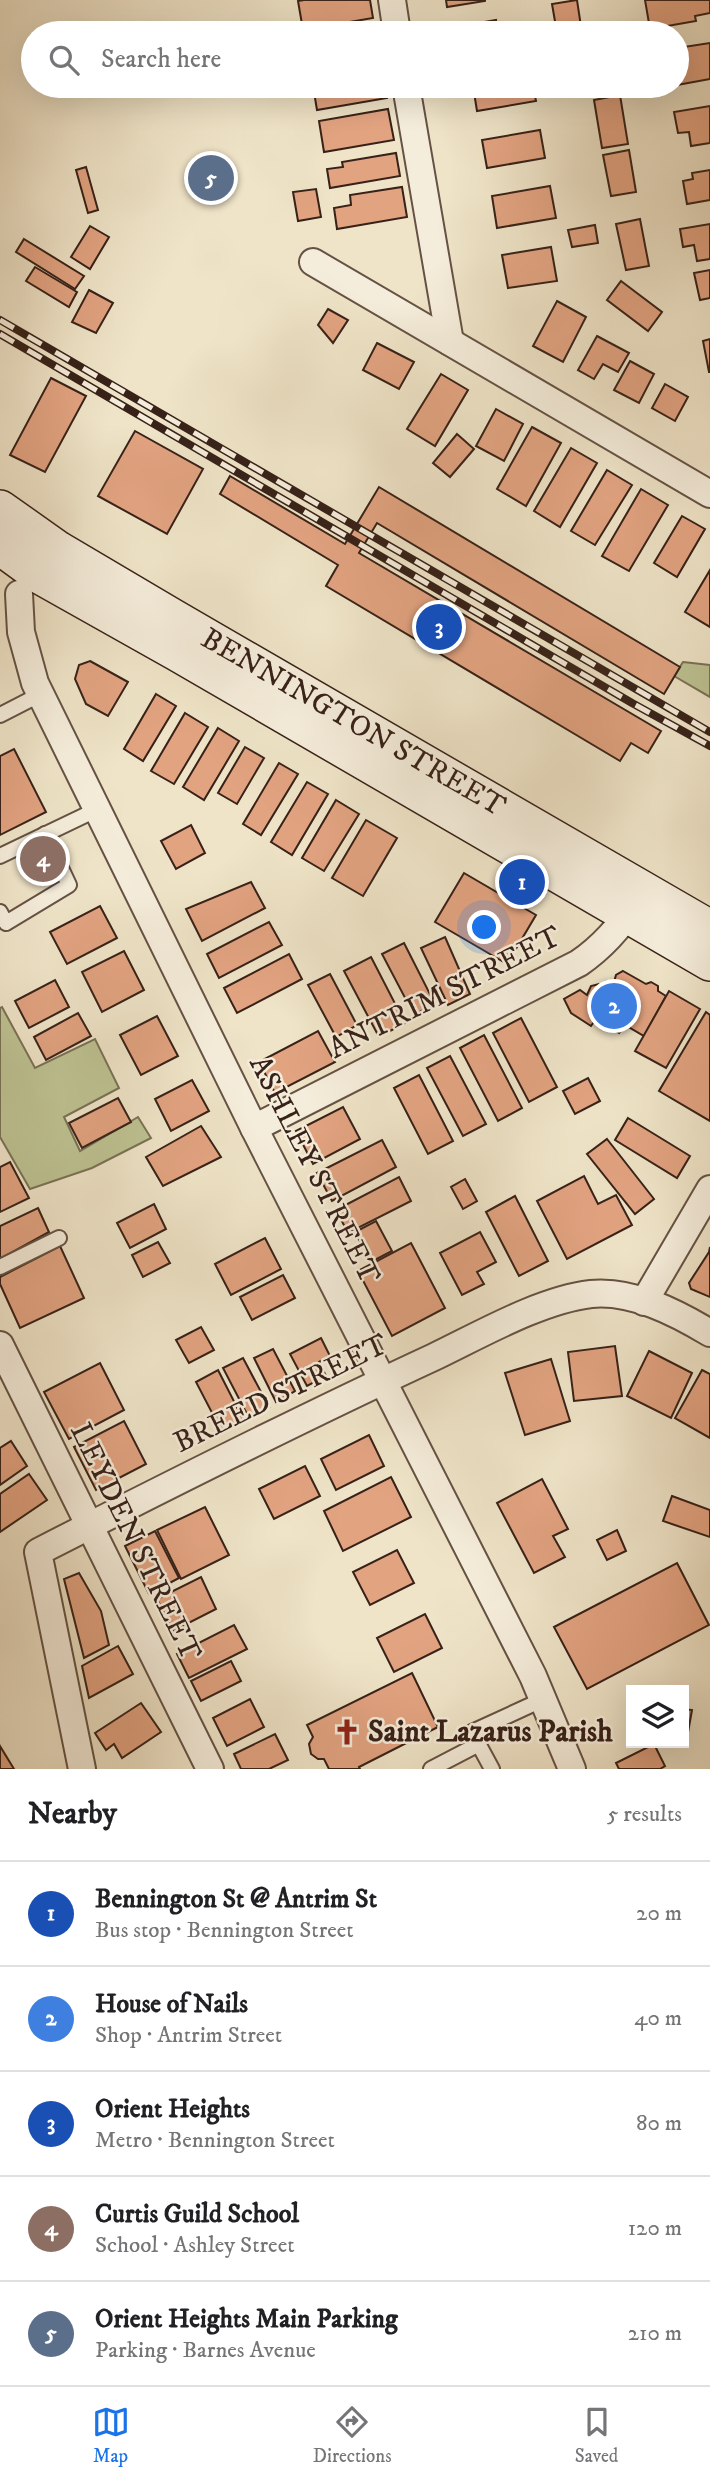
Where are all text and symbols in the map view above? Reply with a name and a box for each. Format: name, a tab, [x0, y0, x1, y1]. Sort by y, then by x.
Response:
search box	[21, 21, 689, 98]
icon: search	[45, 41, 83, 79]
text: Search here	[101, 43, 221, 76]
pin: 5	[188, 152, 234, 204]
pin: 3	[416, 601, 462, 653]
street label: BENNINGTON STREET	[195, 620, 512, 825]
pin: 4	[20, 833, 66, 885]
pin: 1	[499, 856, 545, 908]
your location	[467, 910, 501, 944]
street label: ANTRIM STREET	[322, 918, 568, 1068]
pin: 2	[591, 980, 637, 1032]
street label: ASHLEY STREET	[240, 1049, 388, 1291]
street label: BREED STREET	[168, 1326, 394, 1462]
street label: LEYDEN STREET	[61, 1417, 209, 1667]
map controls	[626, 1685, 689, 1748]
button: layers	[626, 1685, 689, 1748]
place label: Saint Lazarus Parish	[368, 1714, 613, 1751]
church icon: Saint Lazarus Parish	[332, 1717, 362, 1747]
text: Nearby	[28, 1796, 117, 1833]
text: 5 results	[607, 1800, 682, 1829]
text: Bennington St @ Antrim St	[95, 1883, 377, 1916]
text: 1	[47, 1899, 55, 1928]
text: 20 m	[636, 1899, 682, 1928]
text: Bus stop · Bennington Street	[95, 1916, 354, 1945]
text: House of Nails	[95, 1988, 248, 2021]
text: 2	[45, 2004, 57, 2033]
text: 40 m	[634, 2004, 682, 2033]
text: Shop · Antrim Street	[95, 2021, 282, 2050]
text: Orient Heights	[95, 2093, 250, 2126]
text: 3	[47, 2109, 55, 2138]
text: 80 m	[636, 2109, 682, 2138]
text: Metro · Bennington Street	[95, 2126, 335, 2155]
text: Curtis Guild School	[95, 2198, 299, 2231]
text: 4	[44, 2214, 58, 2243]
text: 120 m	[628, 2214, 682, 2243]
text: School · Ashley Street	[95, 2231, 295, 2260]
text: Orient Heights Main Parking	[95, 2303, 398, 2336]
text: 5	[45, 2319, 57, 2348]
text: 210 m	[628, 2319, 682, 2348]
text: Parking · Barnes Avenue	[95, 2336, 316, 2365]
tab: Map	[92, 2403, 130, 2468]
tab: Directions	[313, 2403, 392, 2468]
tab: Saved	[575, 2403, 618, 2468]

